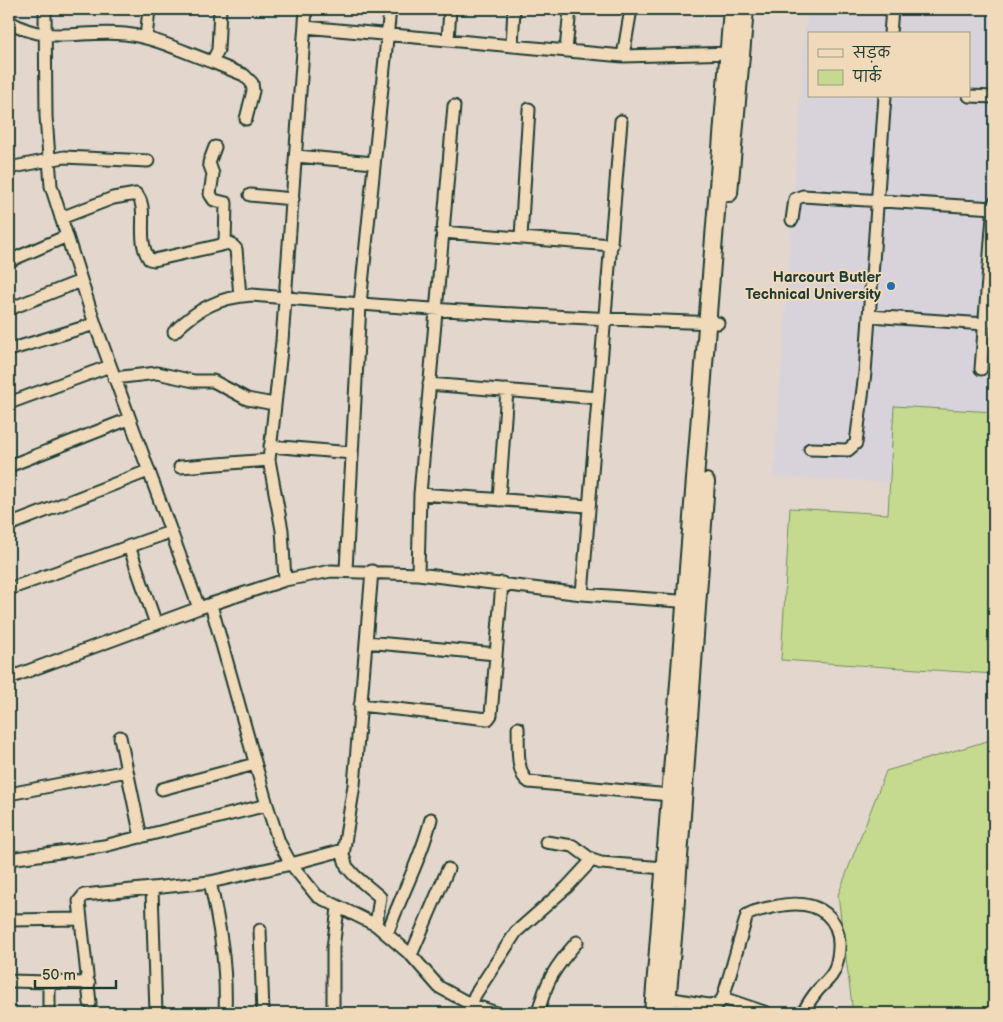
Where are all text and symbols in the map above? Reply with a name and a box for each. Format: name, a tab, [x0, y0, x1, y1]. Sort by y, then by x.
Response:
legend	[808, 32, 970, 98]
text: सड़क	[852, 44, 891, 63]
text: पार्क	[852, 65, 883, 87]
place label: Harcourt Butler Technical University	[745, 268, 882, 304]
marker: Harcourt Butler Technical University	[885, 280, 897, 292]
scale bar	[35, 957, 116, 989]
text: 50 m	[42, 966, 76, 985]

